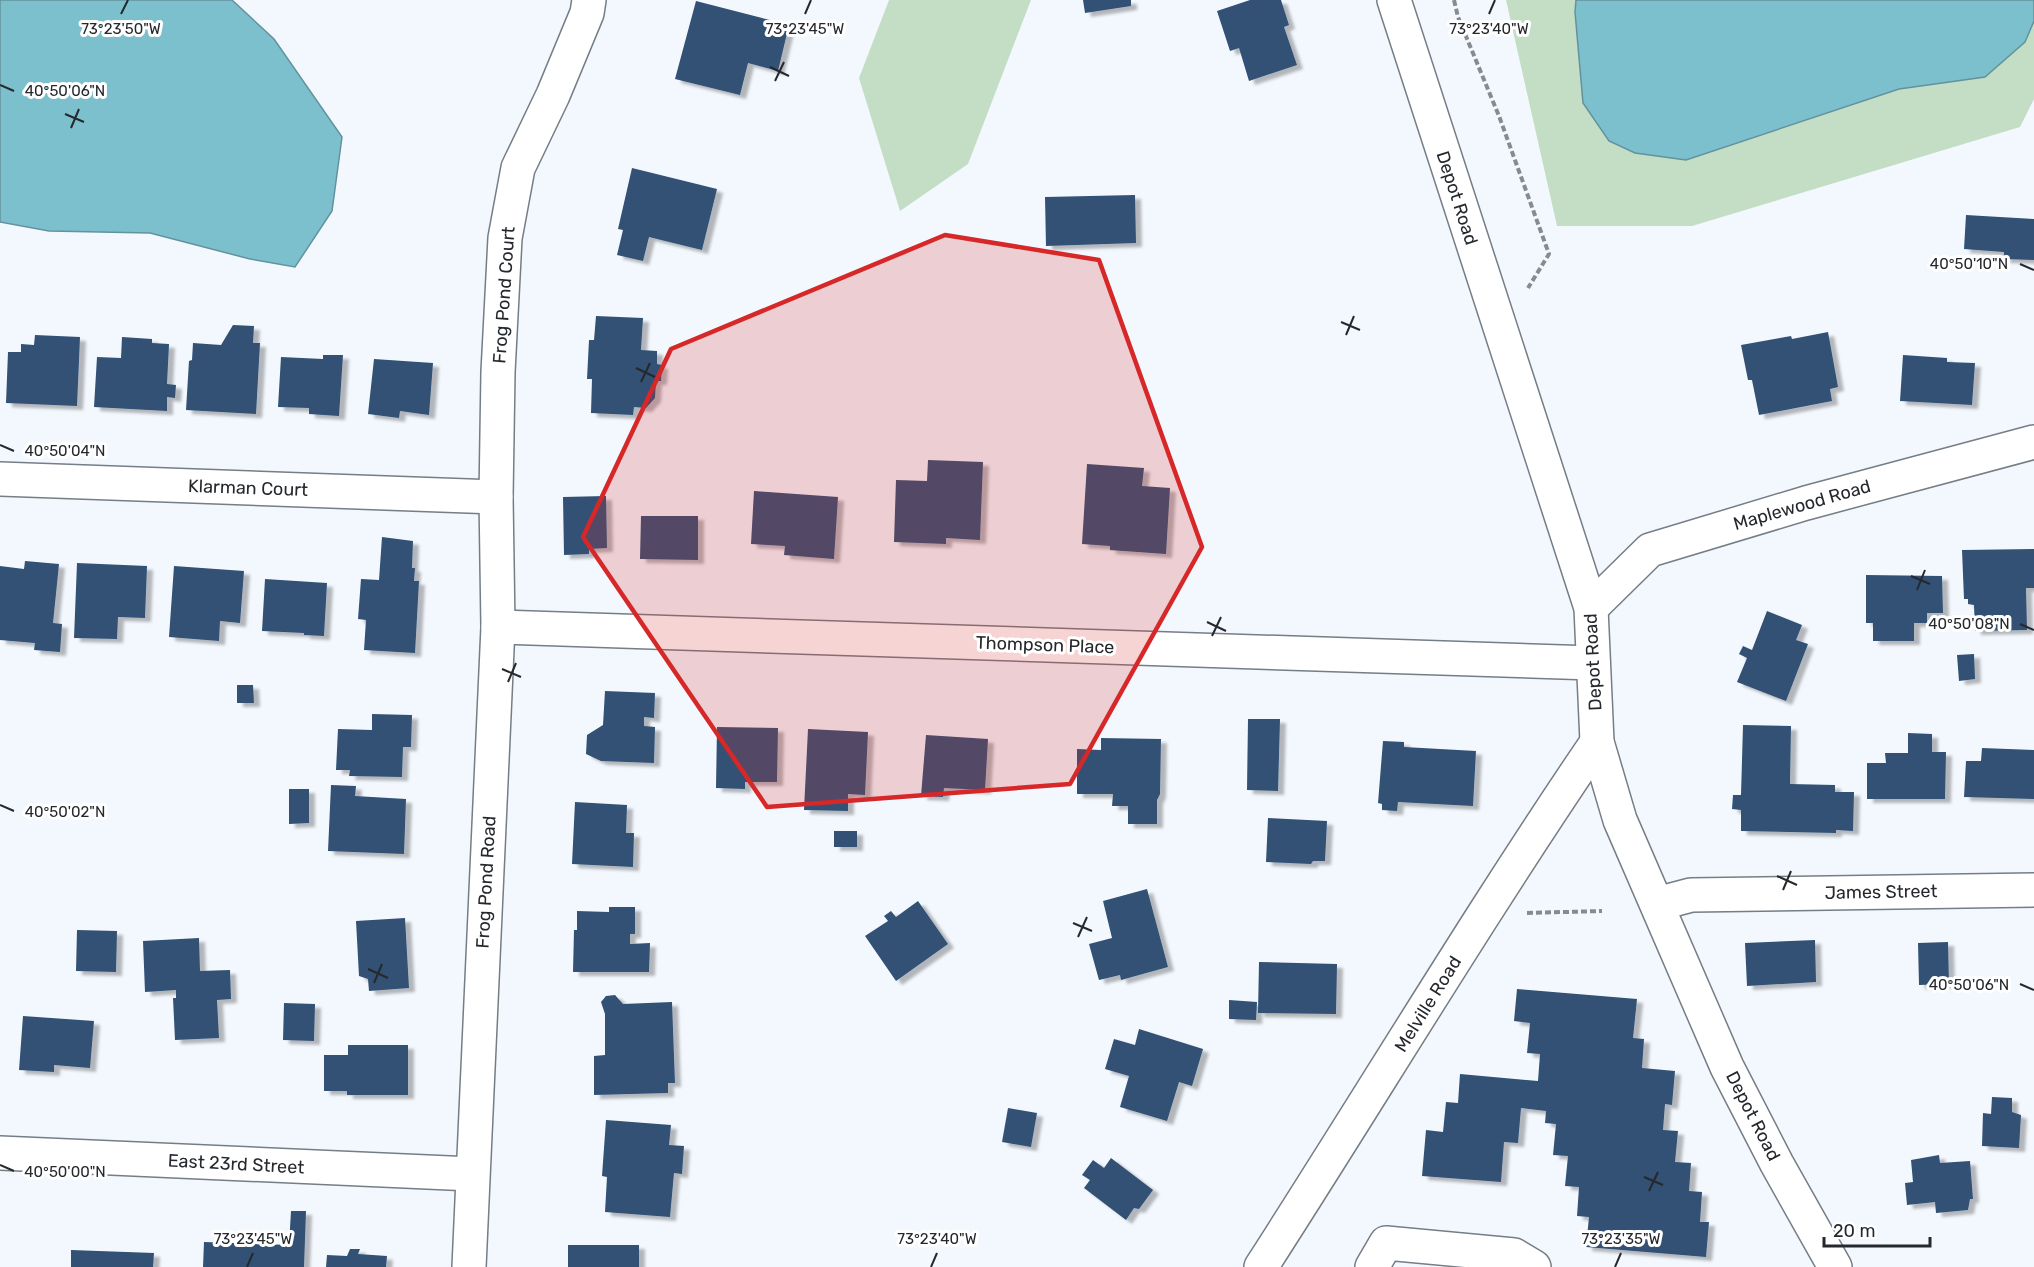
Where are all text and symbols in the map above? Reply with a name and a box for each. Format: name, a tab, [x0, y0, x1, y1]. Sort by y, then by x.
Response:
text: 73°23'50"W	[81, 20, 161, 38]
text: 73°23'45"W	[766, 20, 844, 38]
text: 73°23'40"W	[1449, 20, 1529, 38]
text: 40°50'06"N	[25, 82, 105, 100]
street label: Depot Road	[1431, 148, 1483, 248]
street label: Frog Pond Court	[488, 226, 520, 364]
text: 40°50'10"N	[1930, 255, 2008, 273]
text: 40°50'04"N	[25, 442, 105, 460]
street label: Klarman Court	[188, 475, 308, 501]
street label: Maplewood Road	[1731, 475, 1873, 535]
street label: Depot Road	[1579, 613, 1607, 711]
text: 40°50'08"N	[1928, 615, 2010, 633]
street label: Thompson Place	[975, 632, 1115, 658]
text: 40°50'02"N	[25, 803, 105, 821]
street label: Frog Pond Road	[472, 815, 500, 949]
street label: James Street	[1824, 880, 1938, 904]
street label: Melville Road	[1390, 952, 1466, 1056]
text: 40°50'06"N	[1929, 976, 2009, 994]
street label: Depot Road	[1721, 1068, 1785, 1164]
street label: East 23rd Street	[167, 1149, 305, 1179]
text: 40°50'00"N	[24, 1163, 106, 1181]
scale bar	[1824, 1210, 1930, 1248]
text: 20 m	[1833, 1220, 1875, 1242]
text: 73°23'45"W	[214, 1230, 292, 1248]
text: 73°23'40"W	[897, 1230, 977, 1248]
text: 73°23'35"W	[1581, 1230, 1661, 1248]

